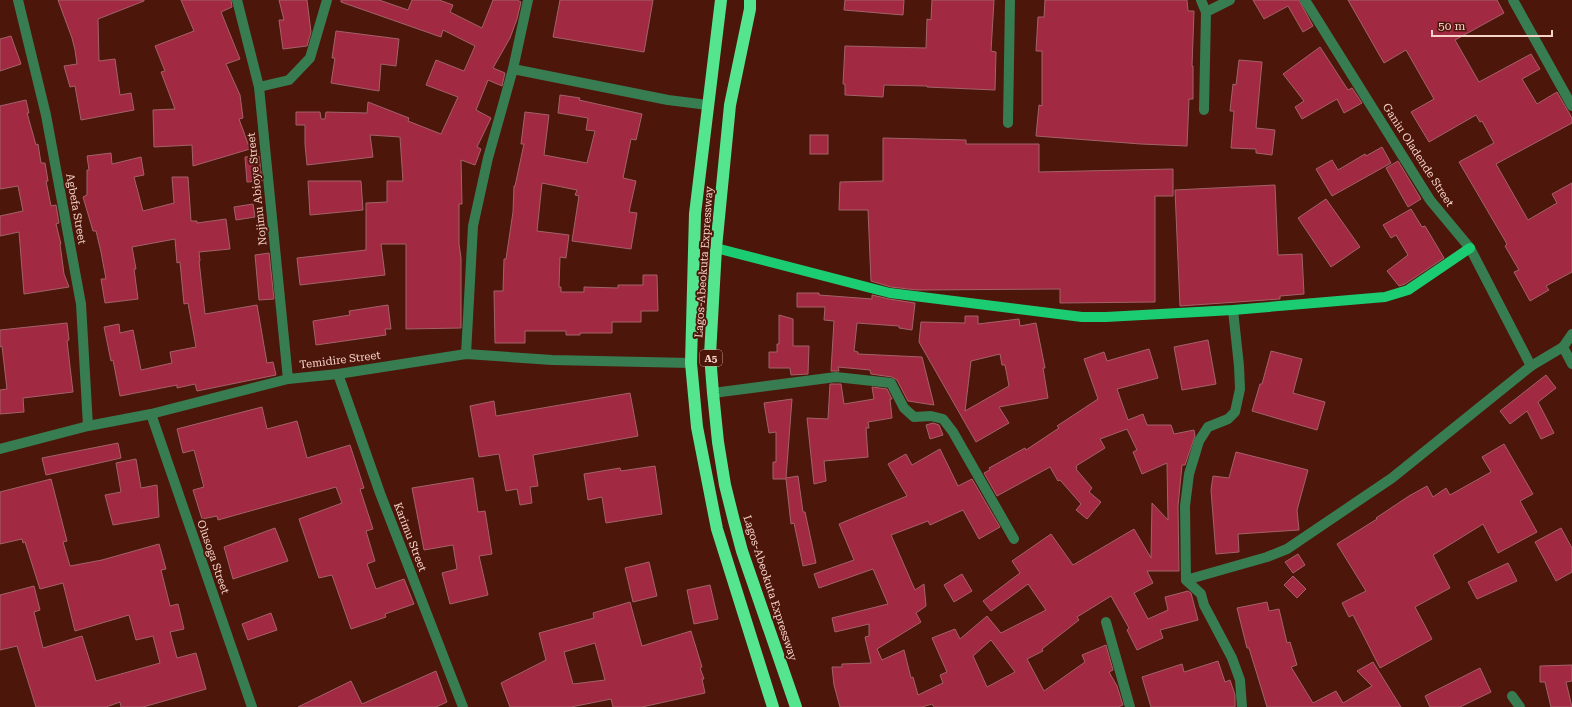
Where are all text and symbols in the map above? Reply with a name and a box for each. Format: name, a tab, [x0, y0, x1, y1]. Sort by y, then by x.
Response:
scale bar	[1432, 12, 1552, 38]
text: 50 m	[1438, 19, 1465, 33]
street label: Ganiu Oladende Street	[1380, 101, 1456, 209]
street label: Nojimu Abioye Street	[245, 132, 269, 246]
street label: Agbefa Street	[63, 173, 89, 245]
street label: Lagos-Abeokuta Expressway	[692, 185, 716, 338]
street label: Temidire Street	[299, 349, 381, 371]
road number: A5	[700, 350, 722, 366]
street label: Karimu Street	[391, 501, 429, 573]
street label: Lagos-Abeokuta Expressway	[740, 514, 800, 663]
street label: Olusoga Street	[194, 518, 232, 596]

